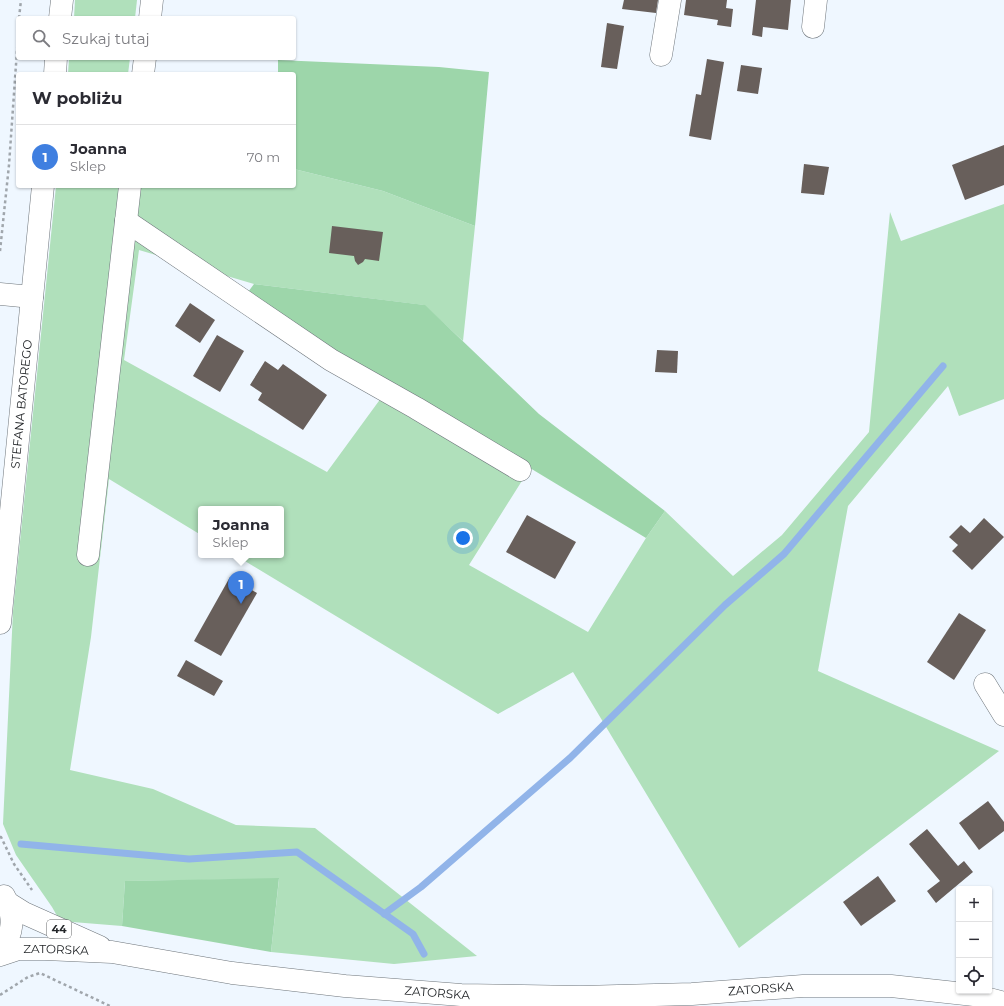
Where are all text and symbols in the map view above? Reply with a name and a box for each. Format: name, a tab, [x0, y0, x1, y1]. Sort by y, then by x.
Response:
search box	[16, 16, 296, 60]
icon: search	[30, 27, 52, 49]
text: Szukaj tutaj	[62, 29, 150, 48]
text: W pobliżu	[32, 88, 122, 108]
text: Joanna	[70, 139, 127, 158]
text: 1	[42, 149, 48, 165]
text: 70 m	[247, 149, 280, 165]
text: Sklep	[70, 158, 106, 174]
street label: STEFANA BATOREGO	[7, 339, 35, 469]
popup	[198, 506, 284, 558]
text: Joanna	[212, 515, 270, 534]
your location	[453, 528, 473, 548]
text: Sklep	[212, 534, 248, 550]
pin: 1	[228, 571, 254, 604]
map controls	[956, 886, 992, 994]
button: +	[956, 886, 992, 922]
road number: 44	[47, 920, 71, 938]
button: −	[956, 922, 992, 958]
street label: ZATORSKA	[23, 941, 90, 958]
button: locate	[956, 958, 992, 994]
street label: ZATORSKA	[727, 979, 794, 998]
street label: ZATORSKA	[404, 983, 470, 1002]

